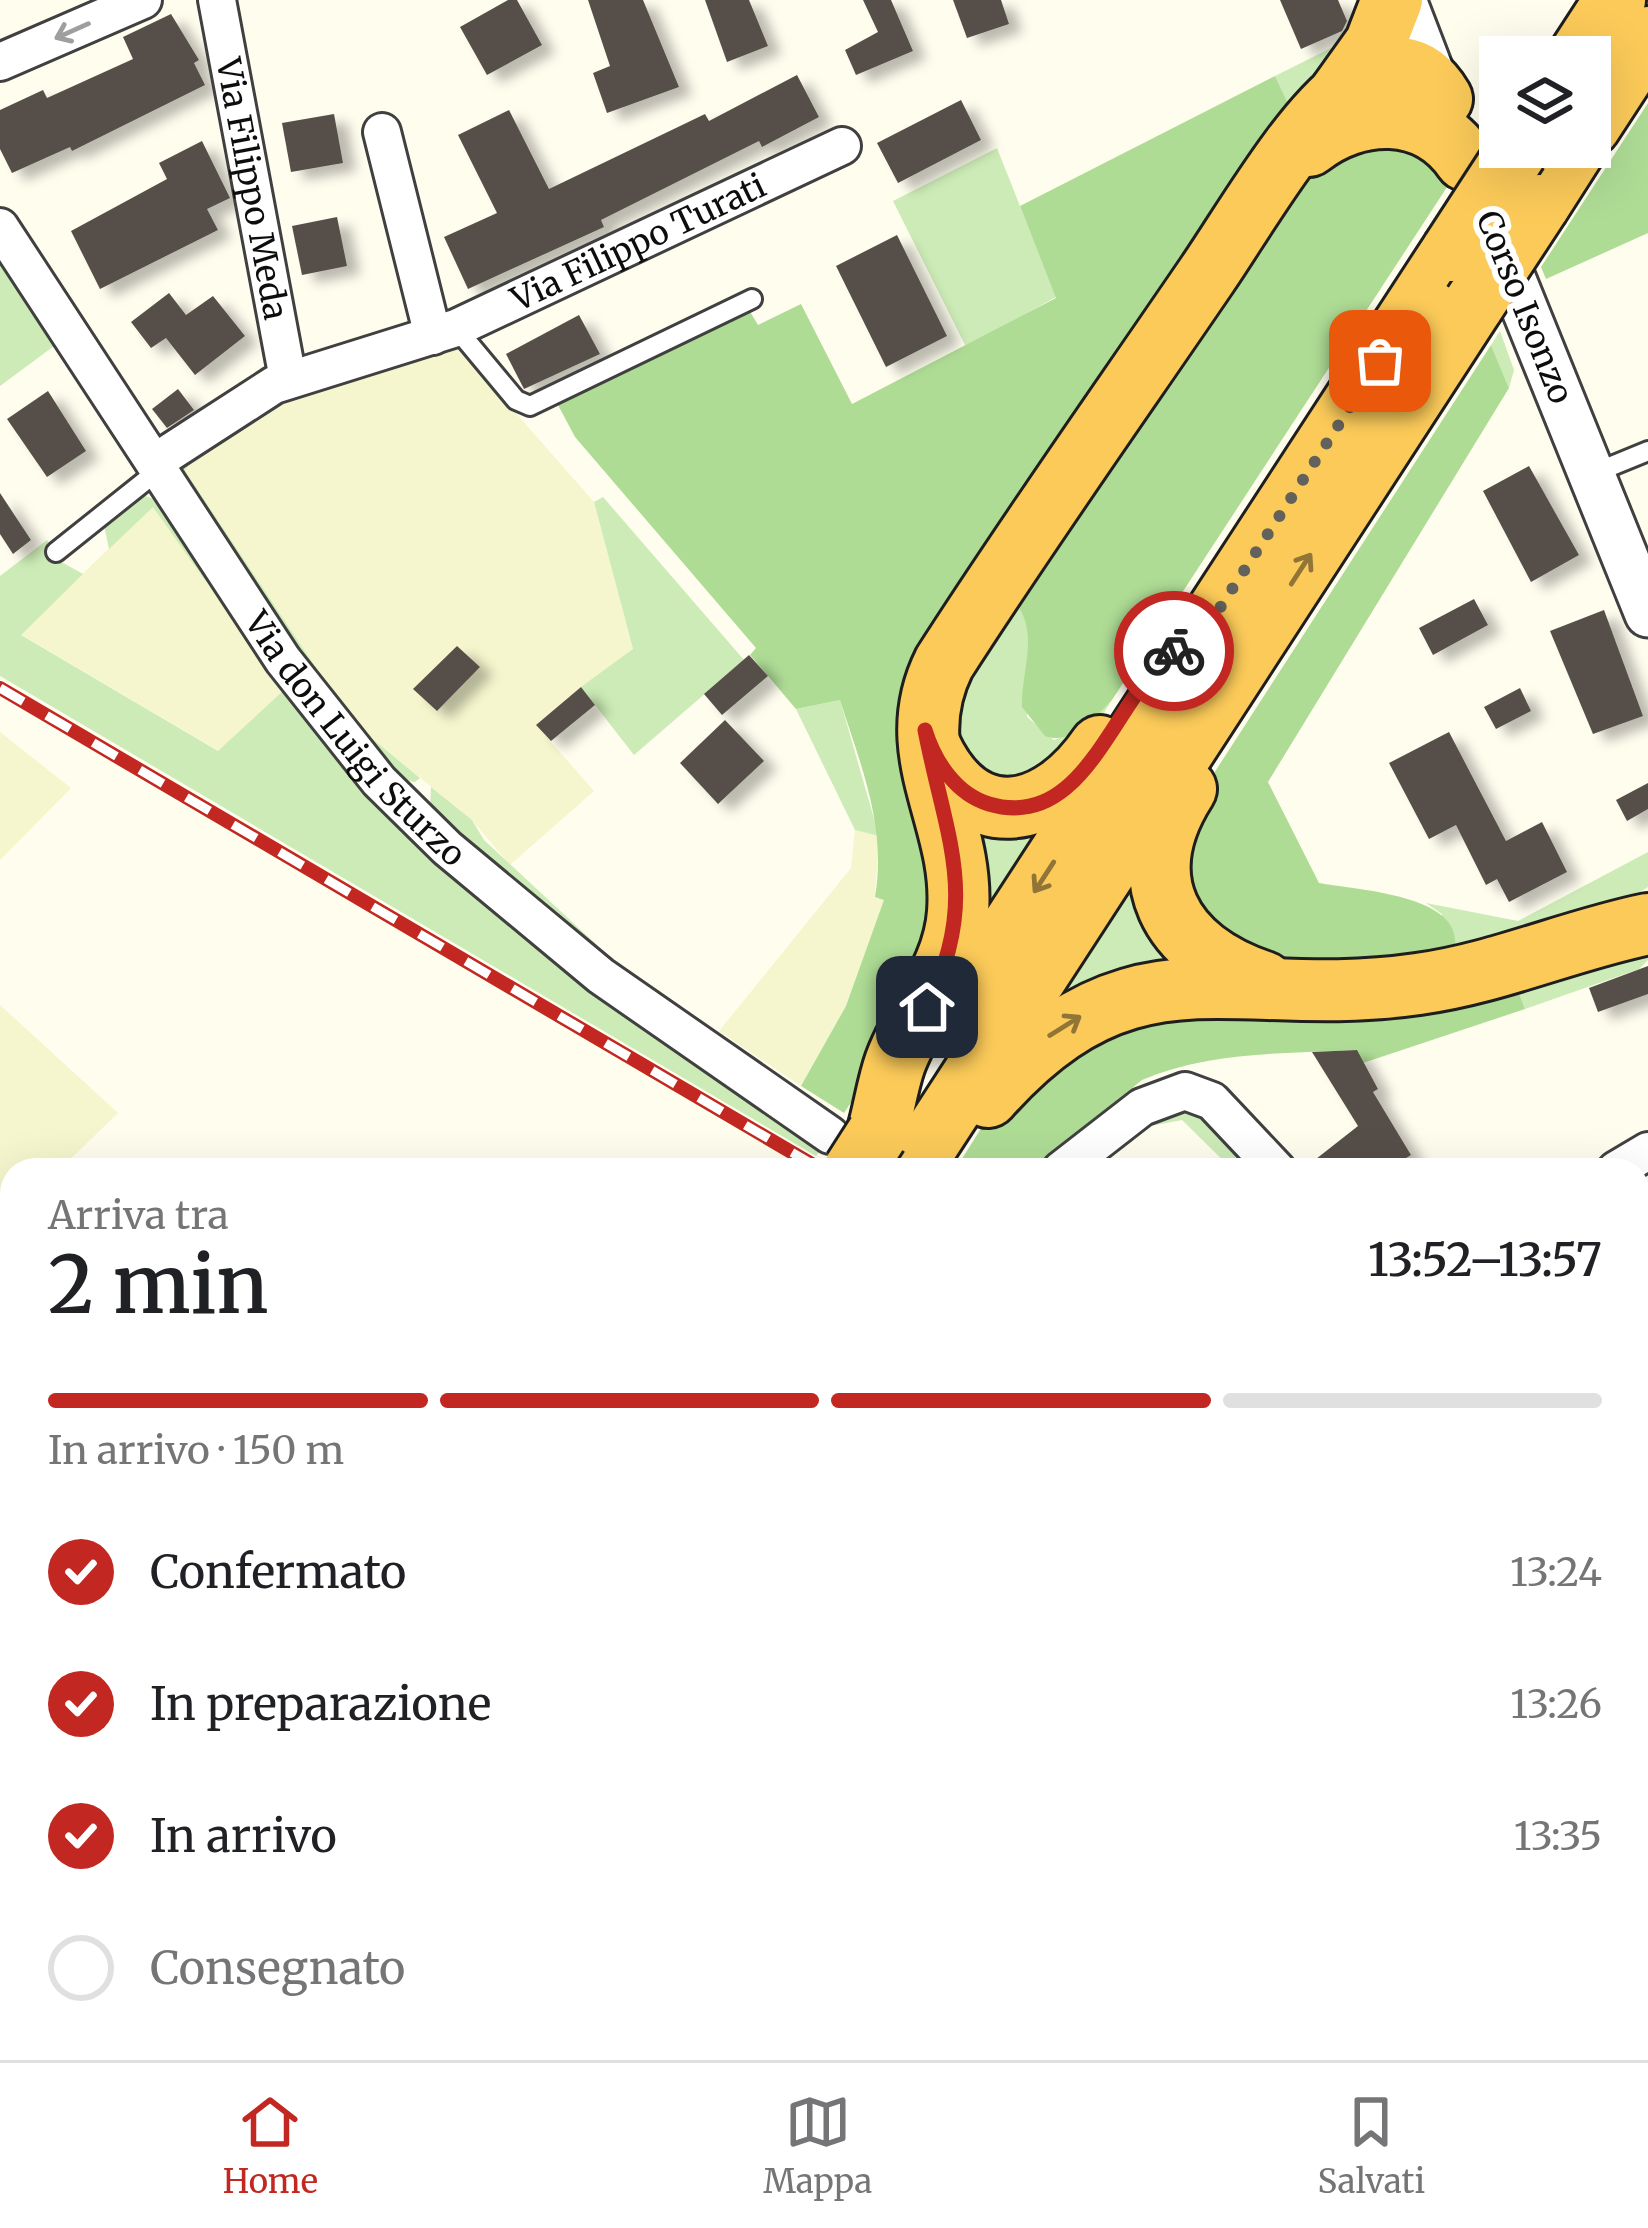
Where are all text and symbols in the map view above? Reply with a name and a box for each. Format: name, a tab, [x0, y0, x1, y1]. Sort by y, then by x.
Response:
one-way arrow	[54, 22, 91, 43]
map controls	[1479, 36, 1611, 168]
button: layers	[1479, 36, 1611, 168]
street label: Via Filippo Meda	[207, 54, 296, 323]
street label: Via Filippo Turati	[504, 165, 772, 320]
street label: Corso Isonzo	[1467, 205, 1582, 410]
pin	[1329, 310, 1431, 412]
icon: bag	[1347, 328, 1413, 394]
one-way arrow	[1289, 553, 1314, 587]
courier	[1114, 591, 1234, 711]
street label: Via don Luigi Sturzo	[235, 603, 473, 875]
icon: bike	[1141, 618, 1207, 684]
one-way arrow	[1032, 860, 1057, 894]
pin	[876, 956, 978, 1058]
icon: home	[894, 974, 960, 1040]
one-way arrow	[1047, 1014, 1081, 1039]
text: Arriva tra	[48, 1191, 229, 1240]
text: 13:52–13:57	[1368, 1232, 1602, 1288]
text: 2 min	[48, 1236, 268, 1334]
text: In arrivo · 150 m	[48, 1426, 344, 1475]
icon: check	[48, 1539, 114, 1605]
text: Confermato	[150, 1544, 406, 1600]
text: 13:24	[1510, 1548, 1602, 1597]
icon: check	[48, 1671, 114, 1737]
text: In preparazione	[150, 1676, 491, 1732]
text: 13:26	[1510, 1680, 1602, 1729]
icon: check	[48, 1803, 114, 1869]
text: In arrivo	[150, 1808, 337, 1864]
text: 13:35	[1514, 1812, 1602, 1861]
text: Consegnato	[150, 1940, 405, 1996]
tab: Home	[223, 2089, 318, 2202]
tab: Mappa	[763, 2089, 872, 2202]
tab: Salvati	[1318, 2089, 1425, 2202]

